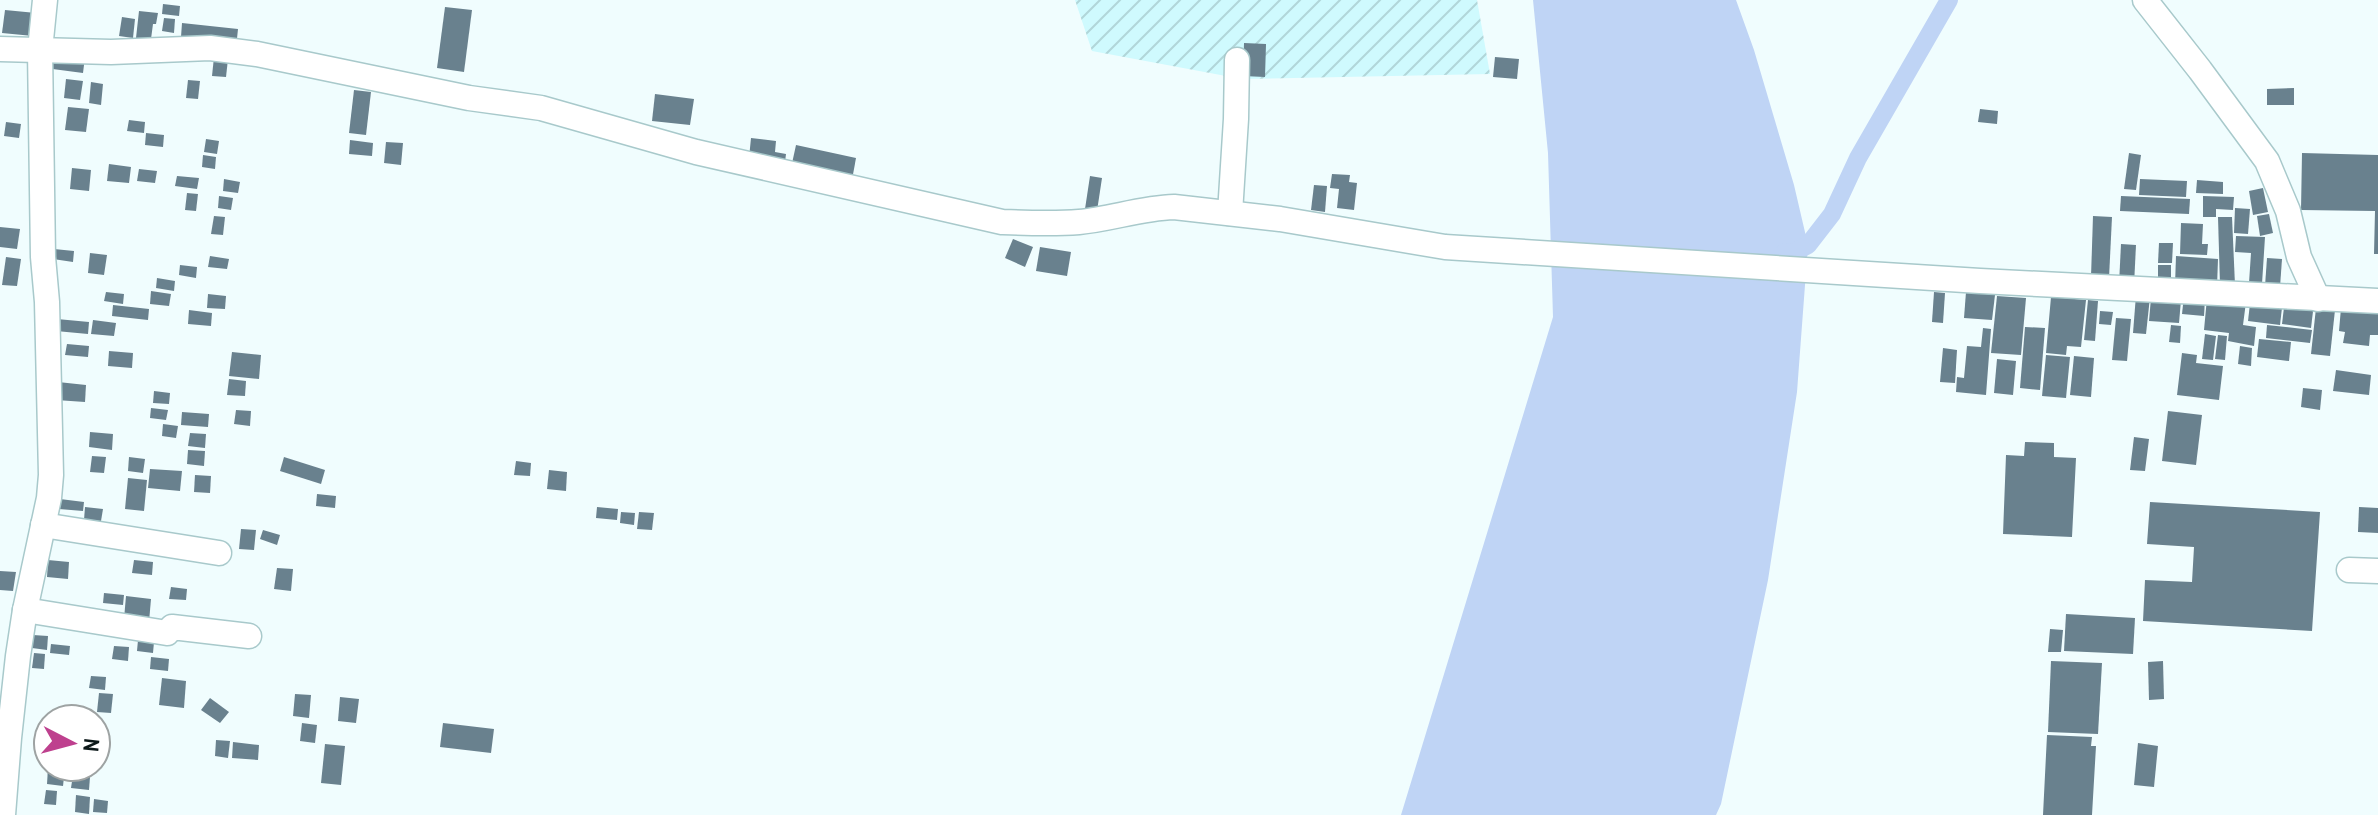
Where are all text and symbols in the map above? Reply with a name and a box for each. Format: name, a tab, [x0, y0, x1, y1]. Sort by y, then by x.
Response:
north arrow	[32, 703, 112, 783]
text: N	[76, 737, 107, 753]

